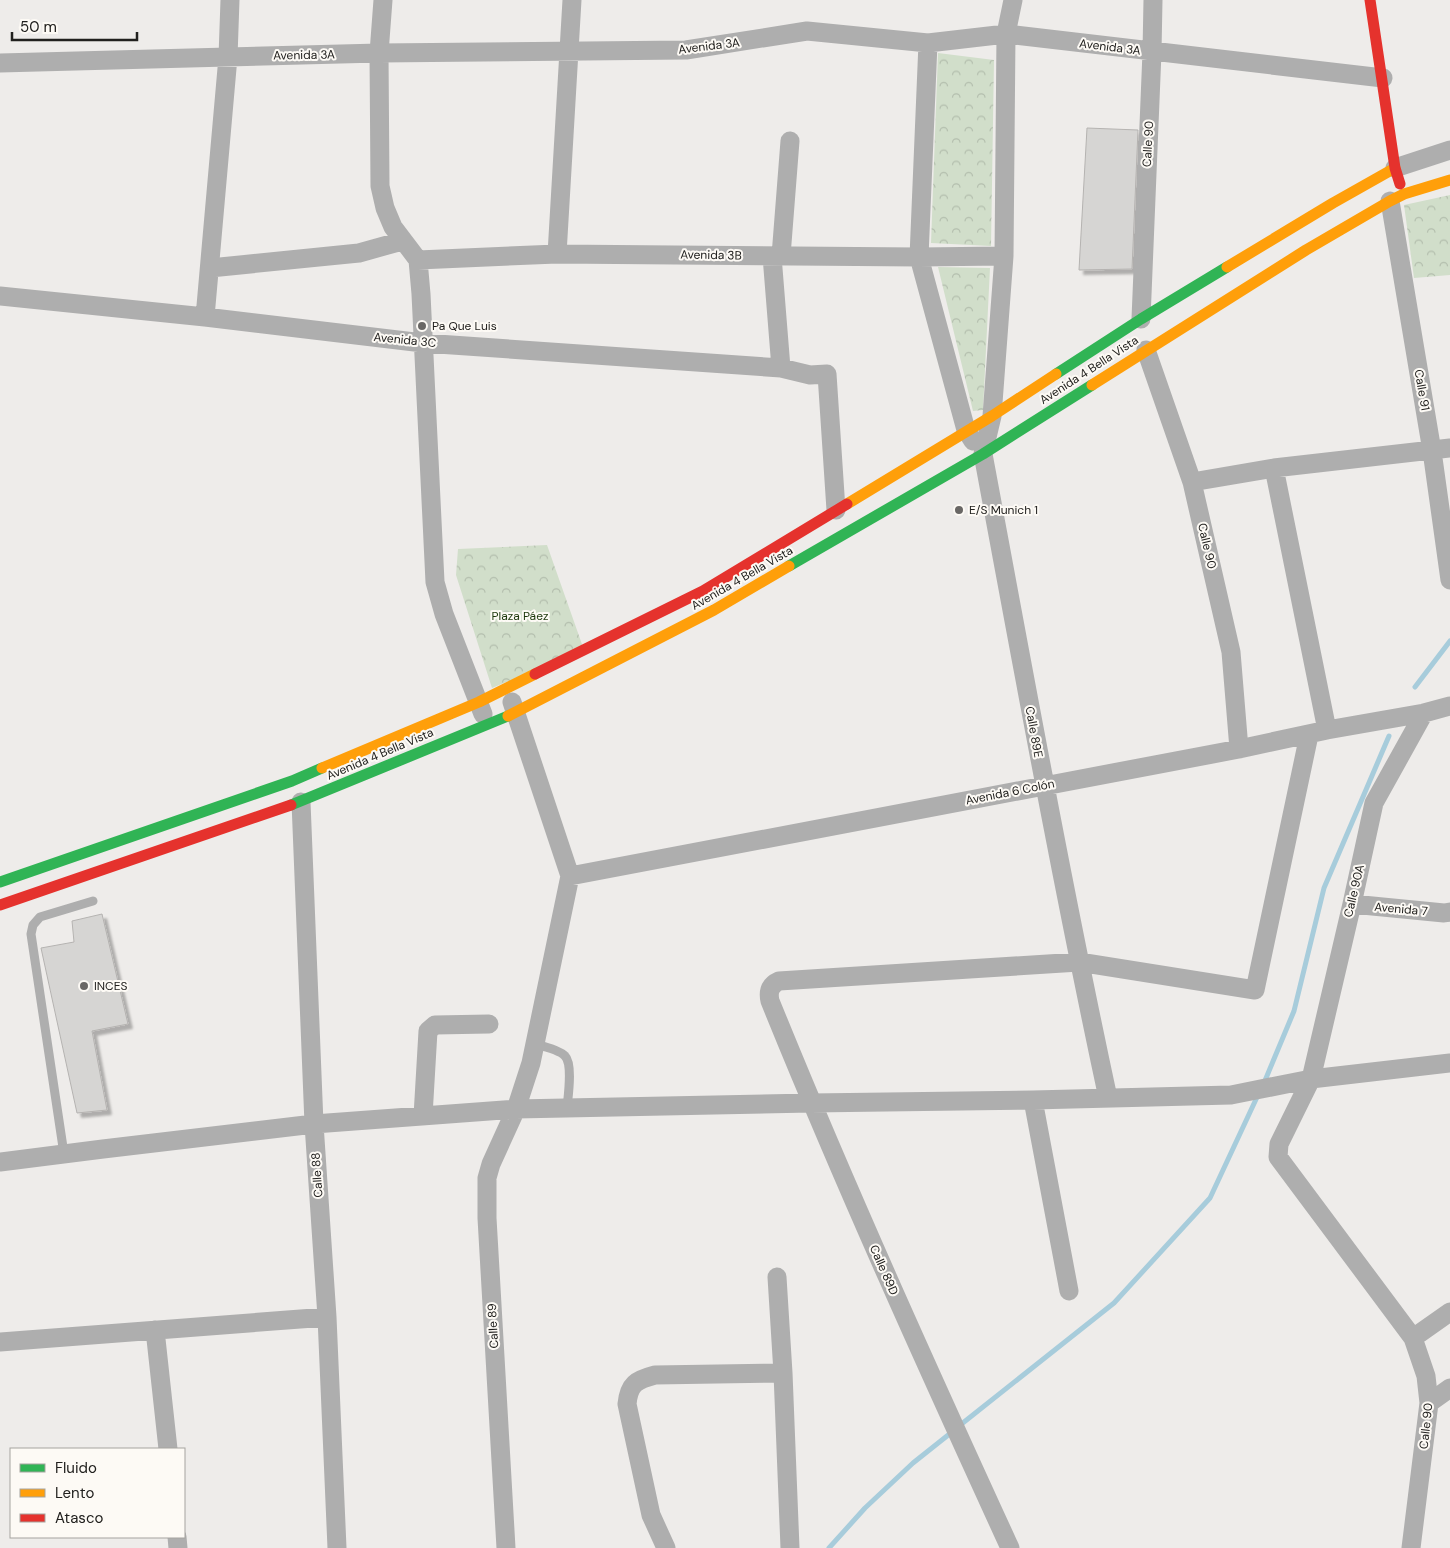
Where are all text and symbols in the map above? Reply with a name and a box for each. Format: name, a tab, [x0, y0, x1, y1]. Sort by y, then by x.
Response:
scale bar	[12, 10, 138, 42]
text: 50 m	[20, 17, 57, 37]
street label: Avenida 3A	[677, 34, 741, 58]
street label: Avenida 3A	[1078, 35, 1142, 59]
street label: Avenida 3A	[273, 46, 335, 64]
street label: Calle 90	[1139, 120, 1157, 168]
street label: Avenida 3B	[680, 246, 742, 264]
place label: Pa Que Luis	[432, 318, 497, 334]
marker: Pa Que Luis	[416, 320, 428, 332]
street label: Avenida 3C	[373, 329, 438, 351]
street label: Avenida 4 Bella Vista	[1037, 332, 1141, 408]
street label: Calle 91	[1411, 368, 1433, 412]
place label: E/S Munich 1	[969, 502, 1038, 518]
marker: E/S Munich 1	[953, 504, 965, 516]
street label: Calle 90	[1194, 522, 1220, 570]
street label: Avenida 4 Bella Vista	[688, 542, 796, 614]
park label: Plaza Páez	[492, 608, 548, 624]
street label: Calle 89E	[1022, 705, 1046, 759]
street label: Avenida 4 Bella Vista	[324, 724, 436, 784]
street label: Avenida 6 Colón	[964, 776, 1056, 808]
street label: Calle 90A	[1340, 863, 1368, 919]
street label: Avenida 7	[1374, 899, 1428, 919]
place label: INCES	[94, 978, 127, 994]
marker: INCES	[78, 980, 90, 992]
street label: Calle 88	[307, 1152, 327, 1198]
street label: Calle 89D	[866, 1242, 902, 1298]
street label: Calle 89	[484, 1303, 502, 1349]
street label: Calle 90	[1416, 1402, 1436, 1450]
legend	[10, 1448, 185, 1538]
text: Fluido	[55, 1458, 97, 1478]
text: Lento	[55, 1483, 94, 1503]
text: Atasco	[55, 1508, 103, 1528]

